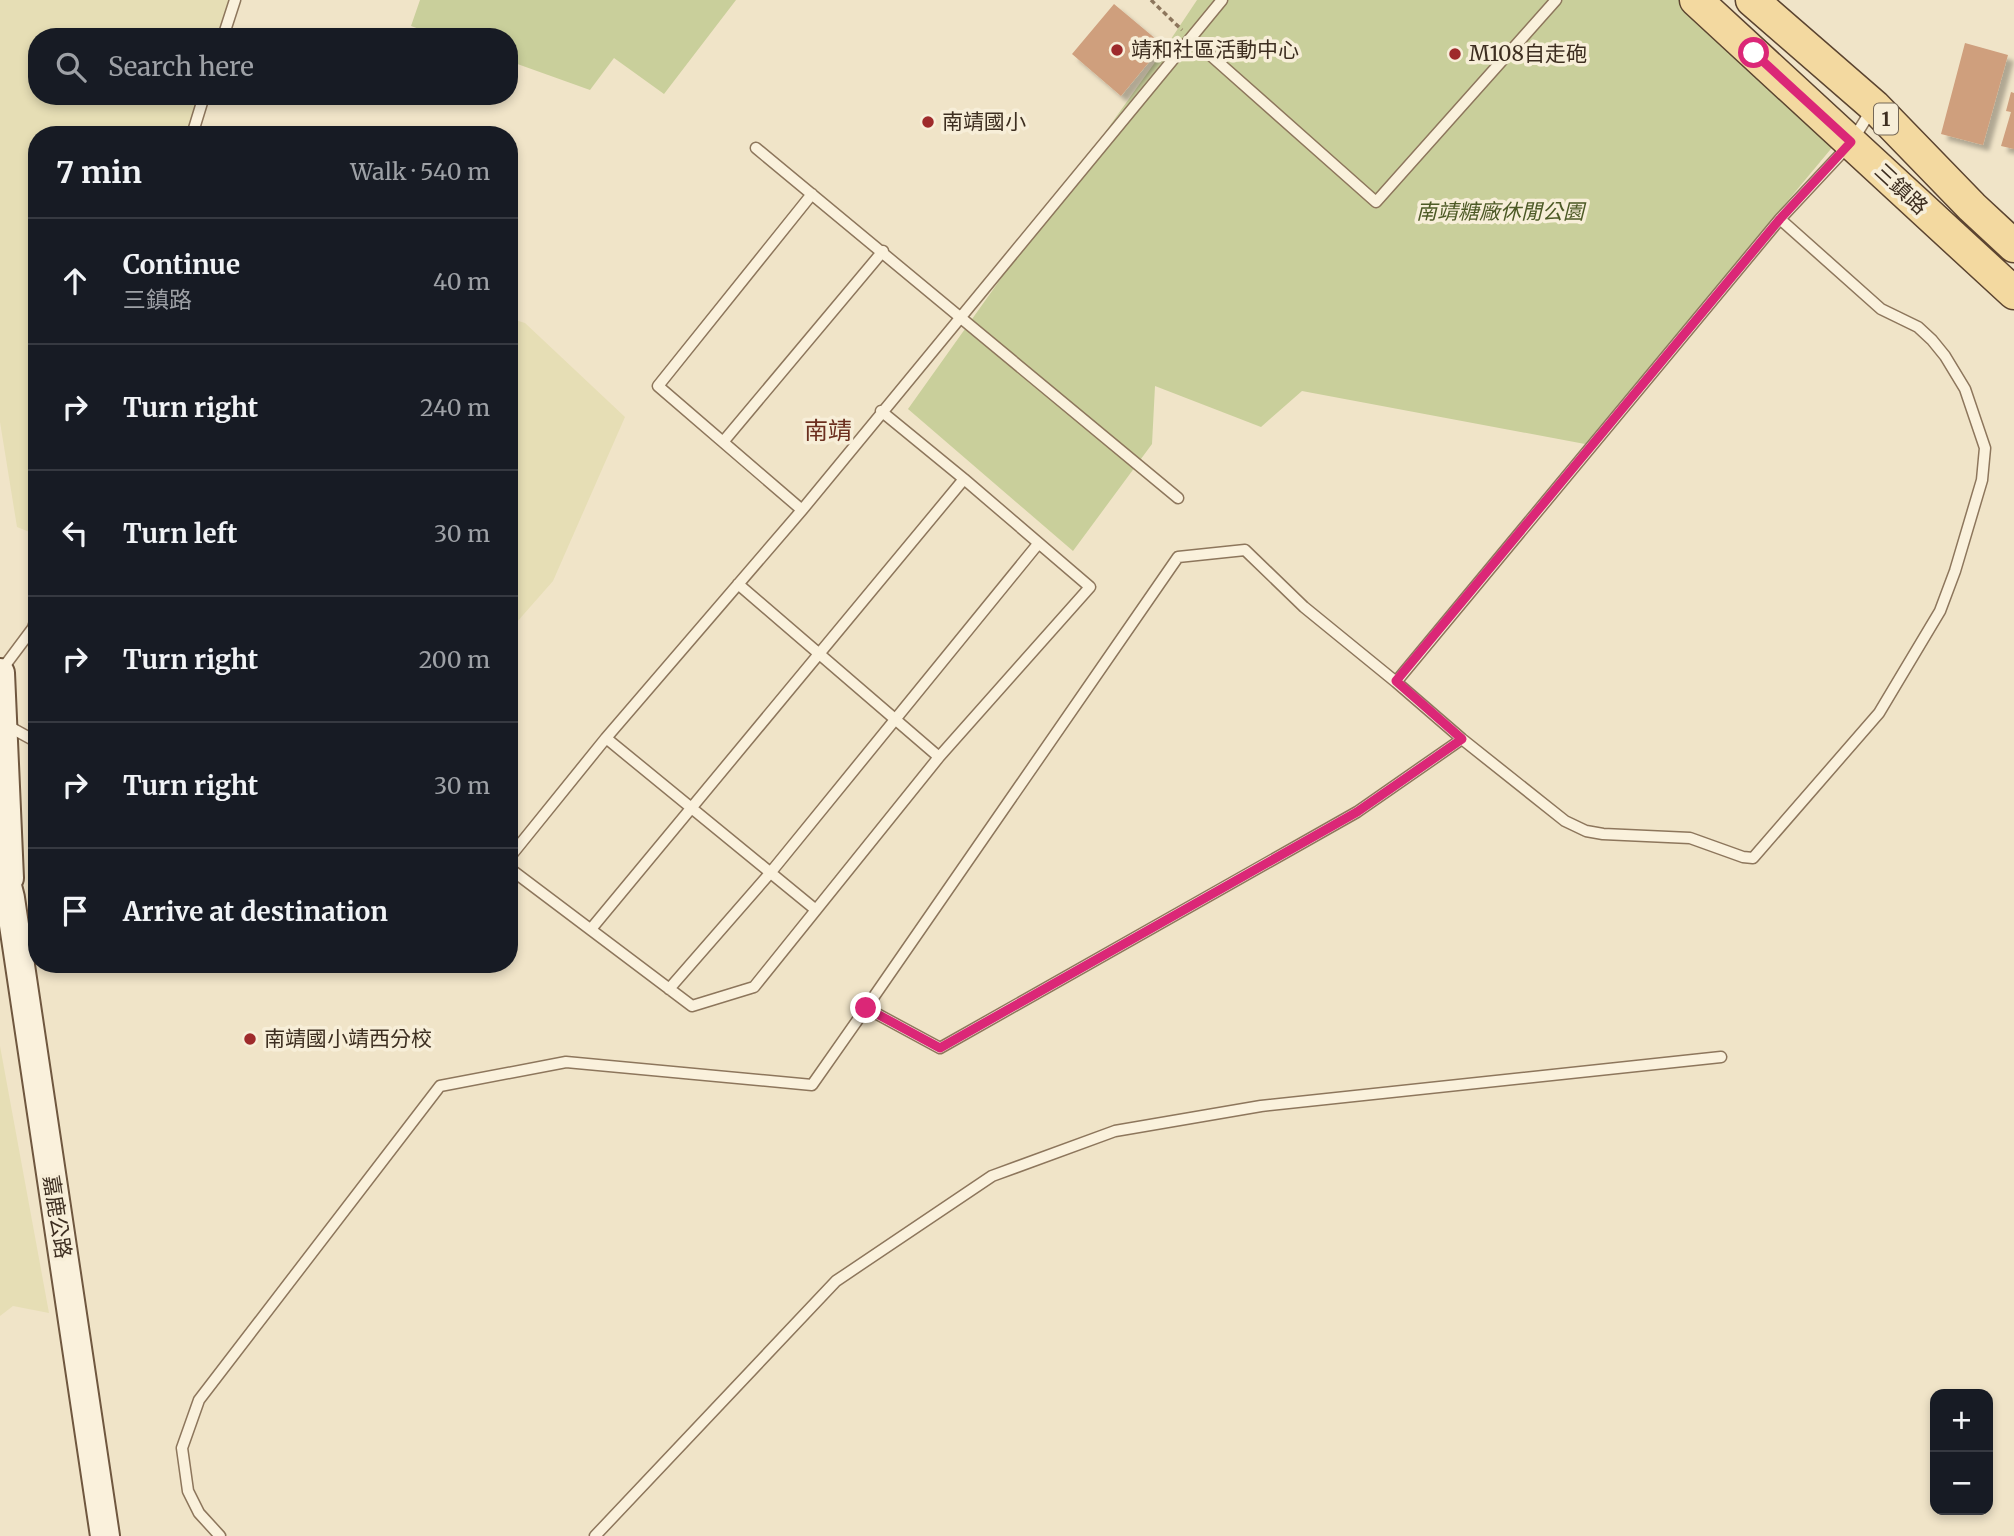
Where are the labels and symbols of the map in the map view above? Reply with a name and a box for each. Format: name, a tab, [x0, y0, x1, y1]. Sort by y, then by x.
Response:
place label: 靖和社區活動中心	[1131, 36, 1299, 63]
route start	[1738, 37, 1769, 68]
place label: M108自走砲	[1469, 40, 1587, 67]
marker: 靖和社區活動中心	[1109, 42, 1125, 58]
marker: M108自走砲	[1447, 46, 1463, 62]
road number: 1	[1874, 104, 1898, 134]
place label: 南靖國小	[942, 108, 1026, 135]
marker: 南靖國小	[920, 114, 936, 130]
street label: 三鎮路	[1869, 157, 1934, 220]
park label: 南靖糖廠休閒公園	[1416, 198, 1587, 225]
district label: 南靖	[804, 415, 852, 446]
route end	[850, 992, 881, 1023]
place label: 南靖國小靖西分校	[264, 1025, 432, 1052]
marker: 南靖國小靖西分校	[242, 1031, 258, 1047]
street label: 嘉鹿公路	[38, 1173, 77, 1261]

